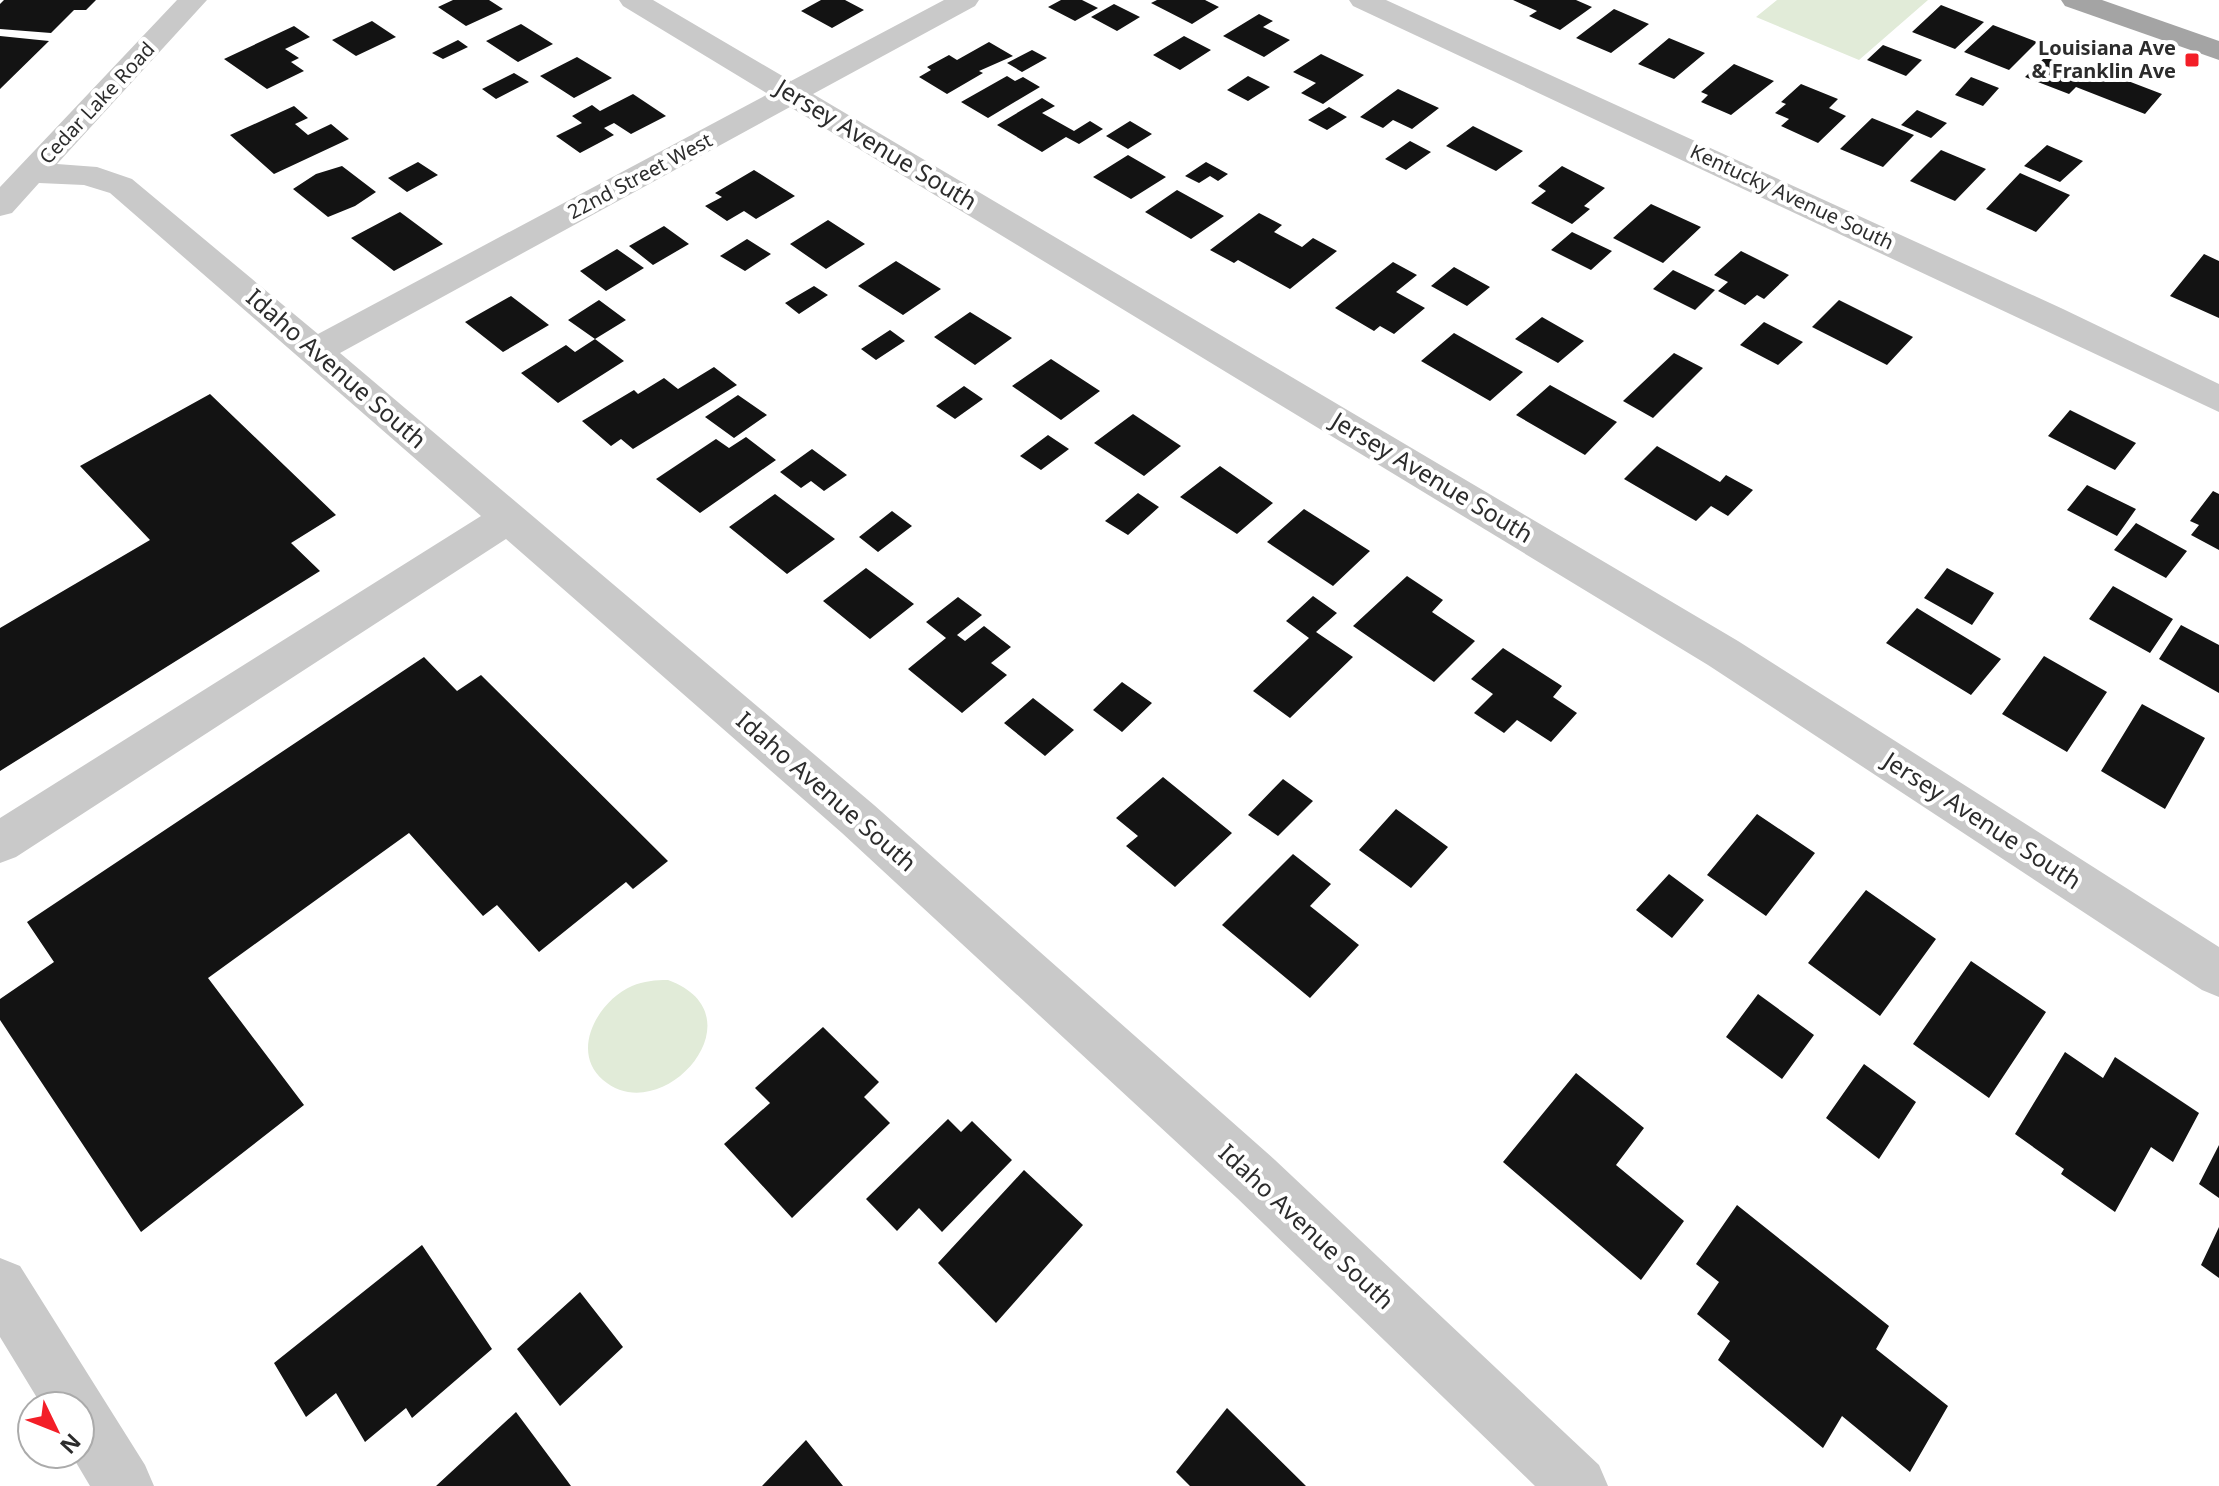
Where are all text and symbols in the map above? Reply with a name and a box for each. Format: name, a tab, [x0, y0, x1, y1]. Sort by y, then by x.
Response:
place label: Louisiana Ave & Franklin Ave	[2032, 34, 2176, 84]
street label: Cedar Lake Road	[33, 36, 160, 170]
marker: Louisiana Ave & Franklin Ave	[2183, 51, 2201, 69]
street label: Jersey Avenue South	[768, 69, 984, 217]
street label: 22nd Street West	[563, 126, 717, 225]
street label: Kentucky Avenue South	[1686, 137, 1898, 256]
street label: Idaho Avenue South	[240, 280, 434, 455]
street label: Jersey Avenue South	[1324, 402, 1540, 550]
street label: Idaho Avenue South	[730, 703, 924, 878]
street label: Jersey Avenue South	[1876, 742, 2088, 896]
street label: Idaho Avenue South	[1212, 1136, 1402, 1316]
north arrow	[16, 1390, 96, 1470]
text: N	[54, 1428, 88, 1461]

